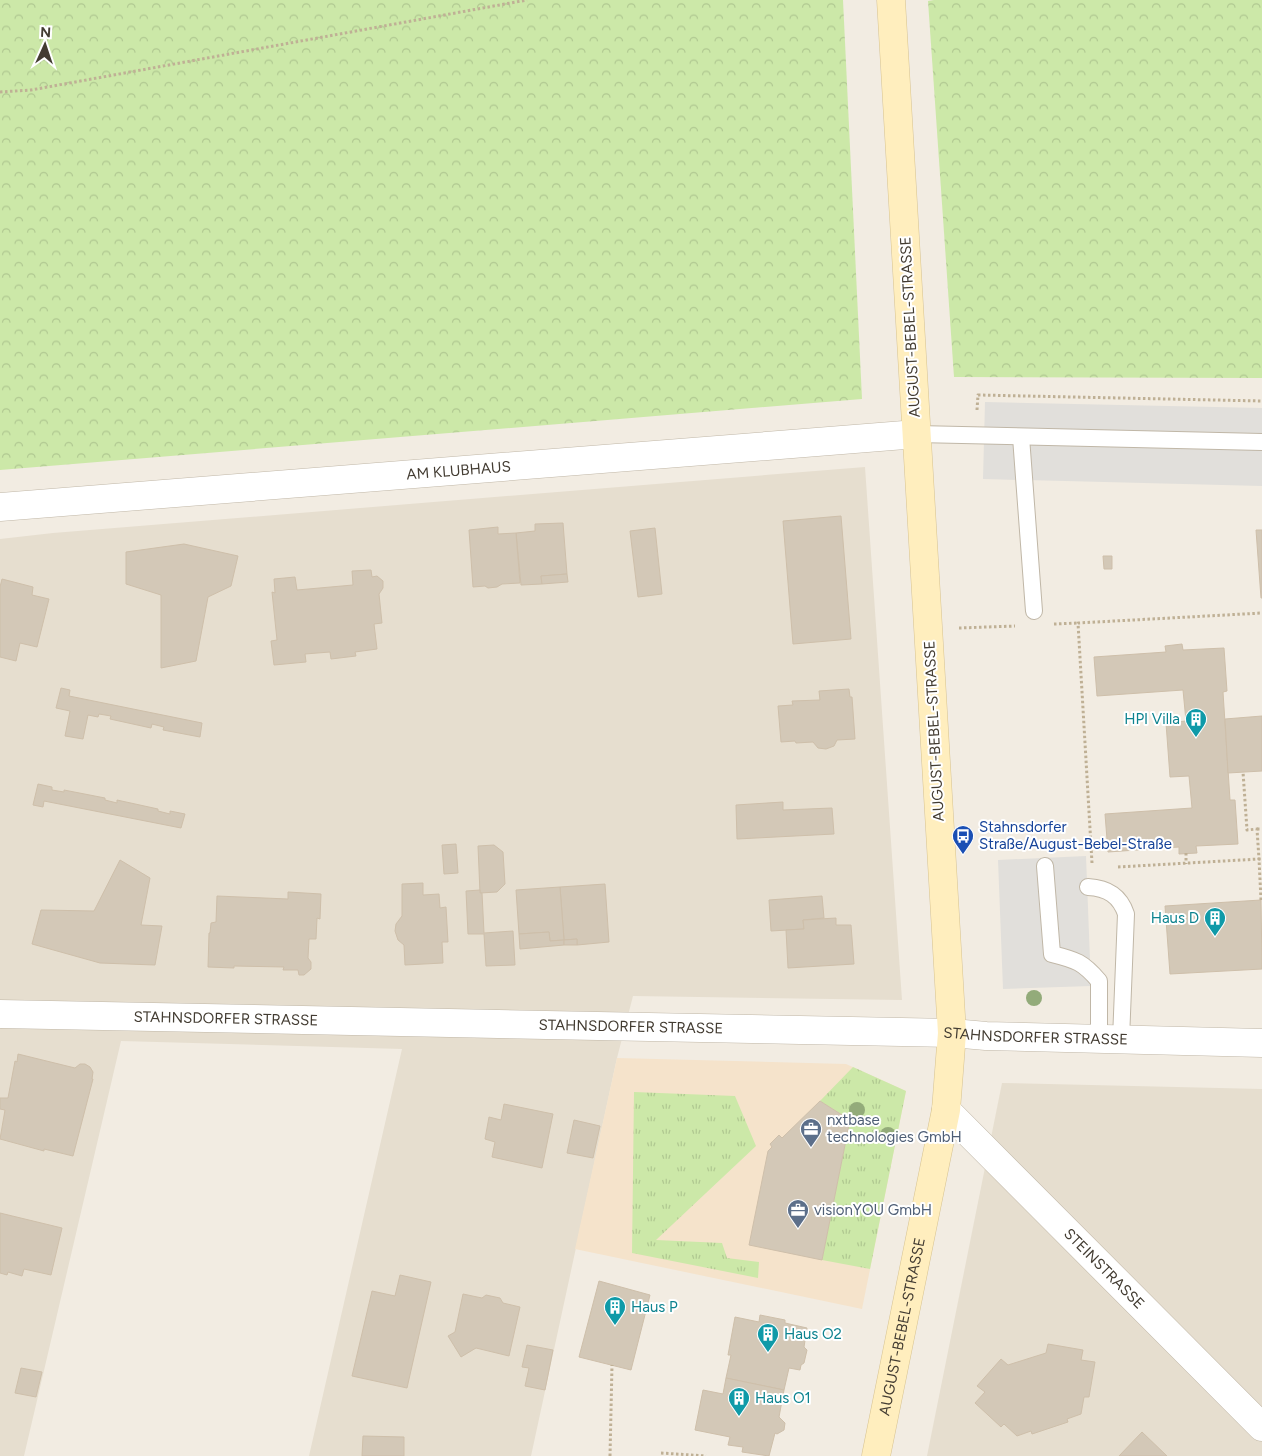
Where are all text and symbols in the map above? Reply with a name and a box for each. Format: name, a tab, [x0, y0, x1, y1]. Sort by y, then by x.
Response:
north arrow	[20, 20, 70, 70]
text: N	[40, 24, 52, 41]
street label: AUGUST-BEBEL-STRASSE	[896, 236, 924, 418]
street label: AM KLUBHAUS	[406, 457, 511, 484]
street label: AUGUST-BEBEL-STRASSE	[920, 640, 948, 822]
building icon: HPI Villa	[1184, 707, 1208, 738]
place label: HPI Villa	[1124, 710, 1180, 728]
place label: Stahnsdorfer Straße/August-Bebel-Straße	[979, 818, 1172, 853]
bus stop icon: Stahnsdorfer Straße/August-Bebel-Straße	[951, 824, 975, 855]
building icon: Haus D	[1203, 906, 1227, 937]
place label: Haus D	[1151, 909, 1199, 927]
street label: STAHNSDORFER STRASSE	[133, 1008, 318, 1029]
street label: STAHNSDORFER STRASSE	[538, 1016, 723, 1037]
street label: STAHNSDORFER STRASSE	[943, 1024, 1128, 1049]
place label: nxtbase technologies GmbH	[827, 1111, 962, 1146]
office icon: nxtbase technologies GmbH	[799, 1117, 823, 1148]
office icon: visionYOU GmbH	[786, 1198, 810, 1229]
place label: visionYOU GmbH	[814, 1201, 932, 1219]
street label: STEINSTRASSE	[1060, 1225, 1148, 1313]
street label: AUGUST-BEBEL-STRASSE	[875, 1236, 929, 1417]
building icon: Haus P	[603, 1295, 627, 1326]
place label: Haus P	[631, 1298, 678, 1316]
building icon: Haus O2	[756, 1322, 780, 1353]
place label: Haus O2	[784, 1325, 842, 1343]
building icon: Haus O1	[727, 1386, 751, 1417]
place label: Haus O1	[755, 1389, 811, 1407]

